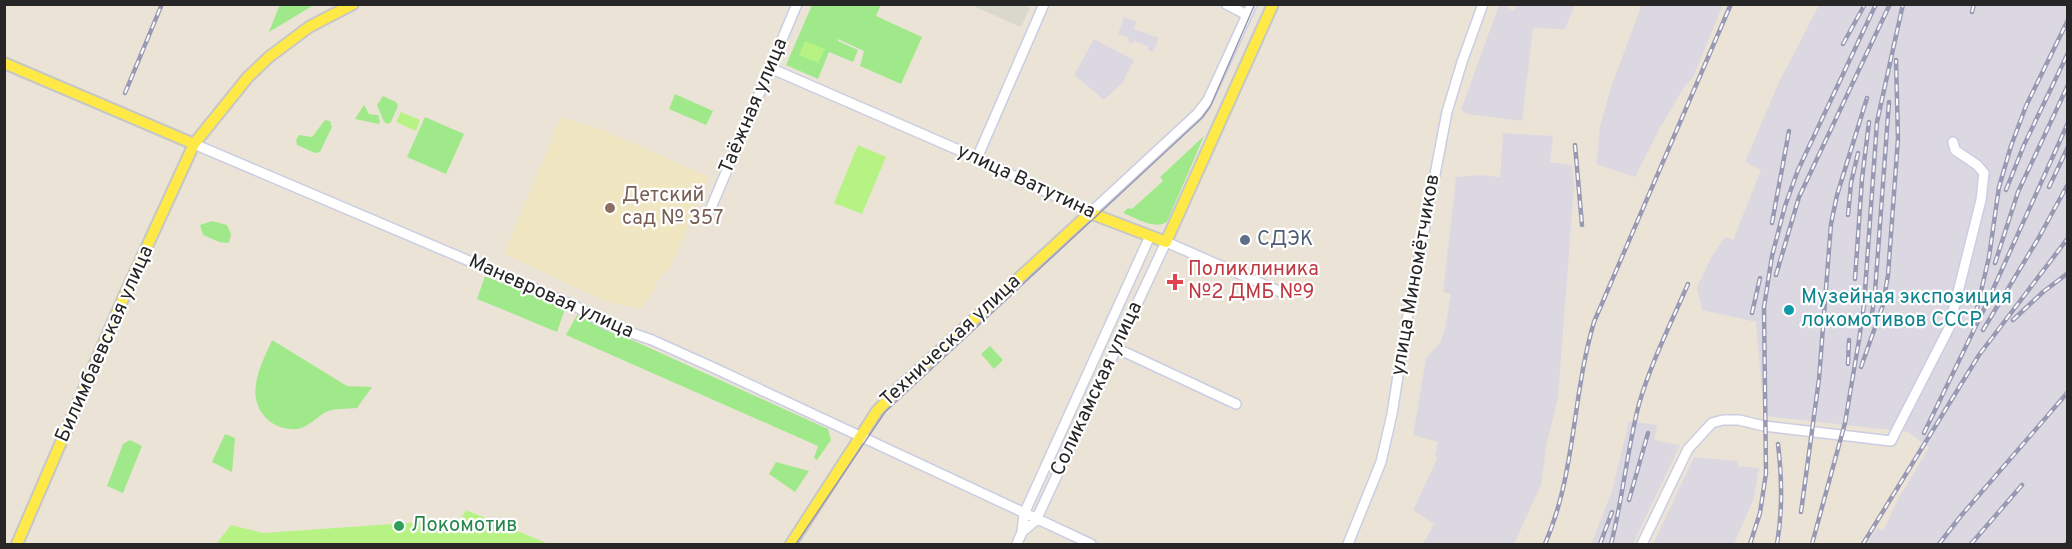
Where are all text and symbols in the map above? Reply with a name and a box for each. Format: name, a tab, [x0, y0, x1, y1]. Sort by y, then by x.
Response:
street label: Таёжная улица	[714, 34, 794, 178]
street label: улица Ватутина	[952, 139, 1100, 225]
street label: улица Миномётчиков	[1385, 172, 1447, 378]
place label: Детский сад № 357	[622, 183, 724, 232]
marker: Детский сад № 357	[603, 201, 617, 215]
place label: СДЭК	[1257, 227, 1313, 253]
marker: СДЭК	[1238, 233, 1252, 247]
street label: Билимбаевская улица	[50, 242, 160, 446]
street label: Маневровая улица	[464, 249, 638, 345]
place label: Поликлиника №2 ДМБ №9	[1188, 257, 1319, 306]
street label: Техническая улица	[875, 269, 1027, 413]
marker: Поликлиника №2 ДМБ №9	[1166, 273, 1184, 291]
place label: Музейная экспозиция локомотивов СССР	[1801, 285, 2012, 334]
street label: Соликамская улица	[1045, 298, 1149, 480]
marker: Музейная экспозиция локомотивов СССР	[1782, 303, 1796, 317]
place label: Локомотив	[411, 513, 517, 539]
marker: Локомотив	[392, 519, 406, 533]

